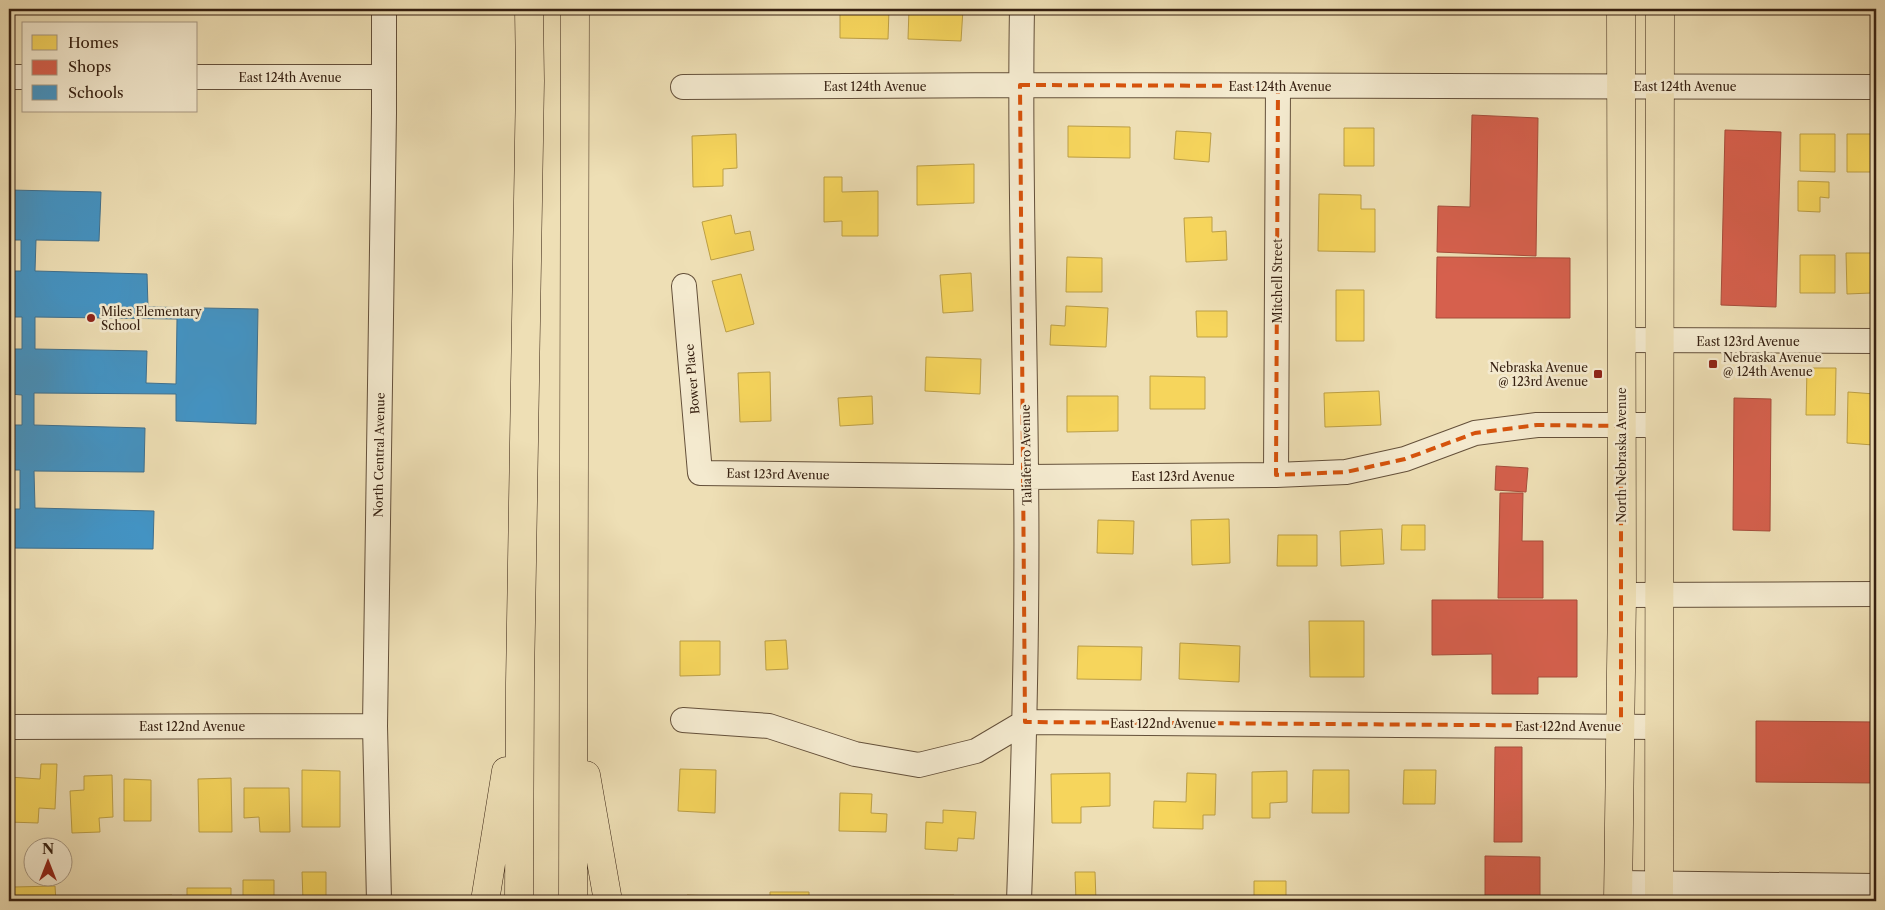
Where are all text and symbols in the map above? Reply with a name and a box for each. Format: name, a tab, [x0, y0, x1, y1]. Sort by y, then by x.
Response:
legend	[22, 22, 198, 112]
text: Homes	[68, 33, 119, 52]
text: Shops	[68, 57, 111, 76]
street label: East 124th Avenue	[238, 70, 342, 85]
street label: East 124th Avenue	[823, 79, 927, 94]
street label: East 124th Avenue	[1228, 79, 1332, 94]
street label: East 124th Avenue	[1633, 79, 1737, 94]
text: Schools	[68, 83, 124, 102]
street label: Mitchell Street	[1270, 238, 1285, 323]
place label: Miles Elementary School	[101, 304, 202, 333]
marker: Miles Elementary School	[85, 312, 97, 324]
street label: East 123rd Avenue	[1696, 334, 1800, 349]
street label: Bower Place	[681, 343, 703, 415]
place label: Nebraska Avenue @ 124th Avenue	[1723, 350, 1822, 379]
marker: Nebraska Avenue @ 124th Avenue	[1707, 358, 1719, 370]
place label: Nebraska Avenue @ 123rd Avenue	[1490, 360, 1588, 389]
marker: Nebraska Avenue @ 123rd Avenue	[1592, 368, 1604, 380]
street label: North Nebraska Avenue	[1614, 387, 1629, 523]
street label: North Central Avenue	[370, 392, 388, 518]
street label: Taliaferro Avenue	[1018, 404, 1034, 506]
street label: East 123rd Avenue	[726, 466, 830, 482]
street label: East 123rd Avenue	[1131, 469, 1235, 484]
street label: East 122nd Avenue	[1110, 716, 1216, 731]
street label: East 122nd Avenue	[139, 719, 245, 734]
street label: East 122nd Avenue	[1515, 719, 1621, 734]
north arrow	[22, 838, 72, 888]
text: N	[42, 840, 54, 858]

